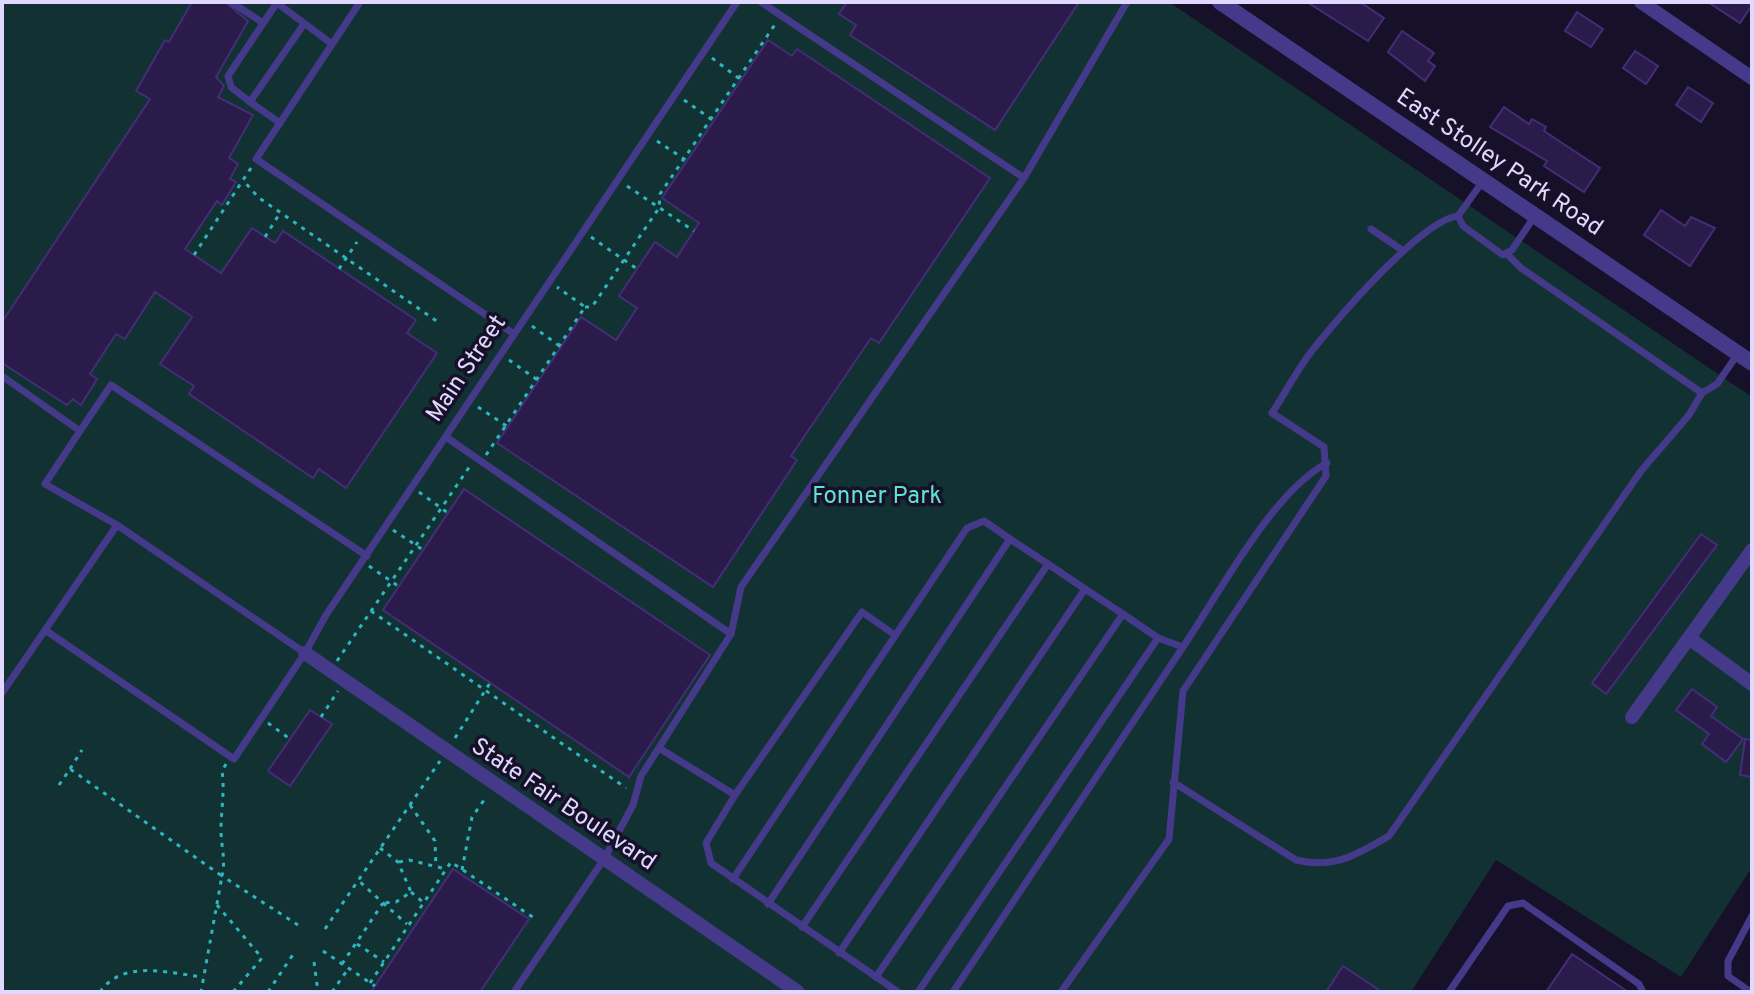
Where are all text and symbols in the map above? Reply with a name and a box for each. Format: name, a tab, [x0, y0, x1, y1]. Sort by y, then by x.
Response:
street label: East Stolley Park Road	[1390, 83, 1608, 243]
street label: Main Street	[420, 310, 514, 428]
park label: Fonner Park	[812, 482, 942, 512]
street label: State Fair Boulevard	[465, 732, 661, 878]

